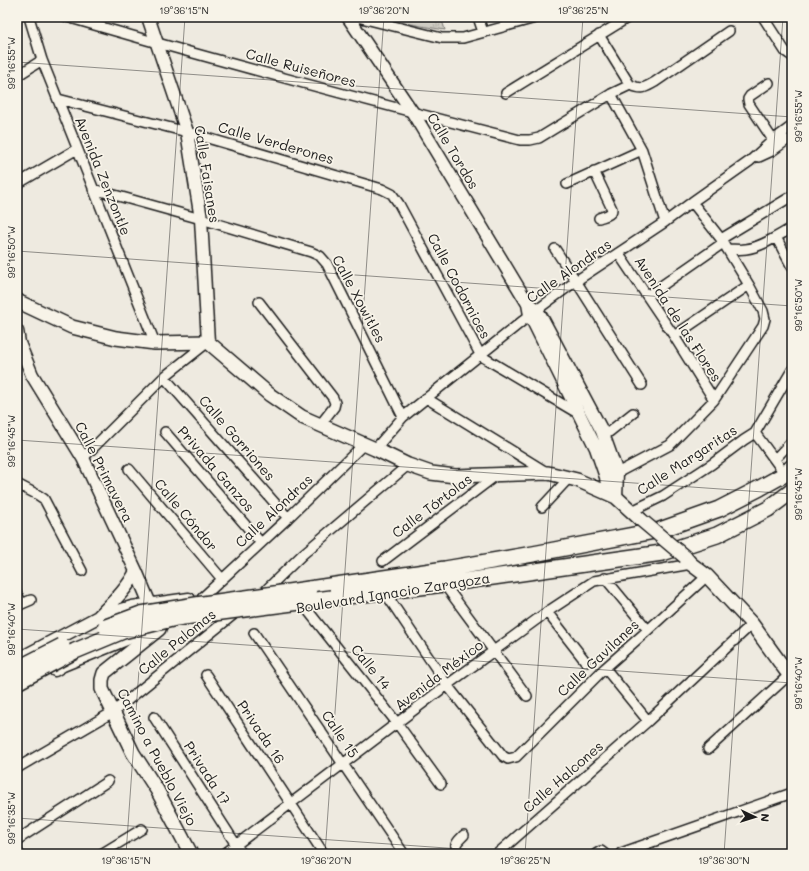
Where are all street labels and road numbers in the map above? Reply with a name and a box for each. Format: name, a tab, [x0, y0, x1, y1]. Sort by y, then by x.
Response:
street label: Calle Ruiseñores	[244, 44, 359, 91]
street label: Calle Tordos	[423, 109, 484, 193]
street label: Avenida Zenzontle	[71, 114, 136, 238]
street label: Calle Verderones	[216, 117, 336, 168]
street label: Calle Faisanes	[190, 124, 225, 224]
street label: Calle Codornices	[424, 230, 495, 342]
street label: Calle Alondras	[522, 234, 615, 307]
street label: Calle Xowitles	[328, 252, 391, 346]
street label: Avenida de las Flores	[631, 252, 726, 385]
street label: Calle Gorriones	[195, 391, 280, 484]
street label: Calle Primavera	[71, 418, 138, 525]
street label: Calle Margaritas	[633, 420, 740, 499]
street label: Privada Ganzos	[174, 422, 259, 516]
street label: Calle Tórtolas	[388, 469, 476, 542]
street label: Calle Alondras	[231, 470, 317, 552]
street label: Calle Cóndor	[150, 474, 222, 555]
street label: Boulevard Ignacio Zaragoza	[295, 568, 491, 617]
street label: Calle Palomas	[134, 604, 219, 679]
street label: Calle Gavilanes	[553, 615, 643, 700]
street label: Avenida México	[391, 635, 487, 714]
street label: Calle 14	[347, 640, 396, 694]
street label: Camino a Pueblo Viejo	[113, 685, 202, 829]
street label: Privada 16	[233, 696, 290, 767]
street label: Calle 15	[318, 706, 363, 761]
street label: Calle Halcones	[518, 736, 607, 817]
street label: Privada 17	[180, 737, 235, 808]

